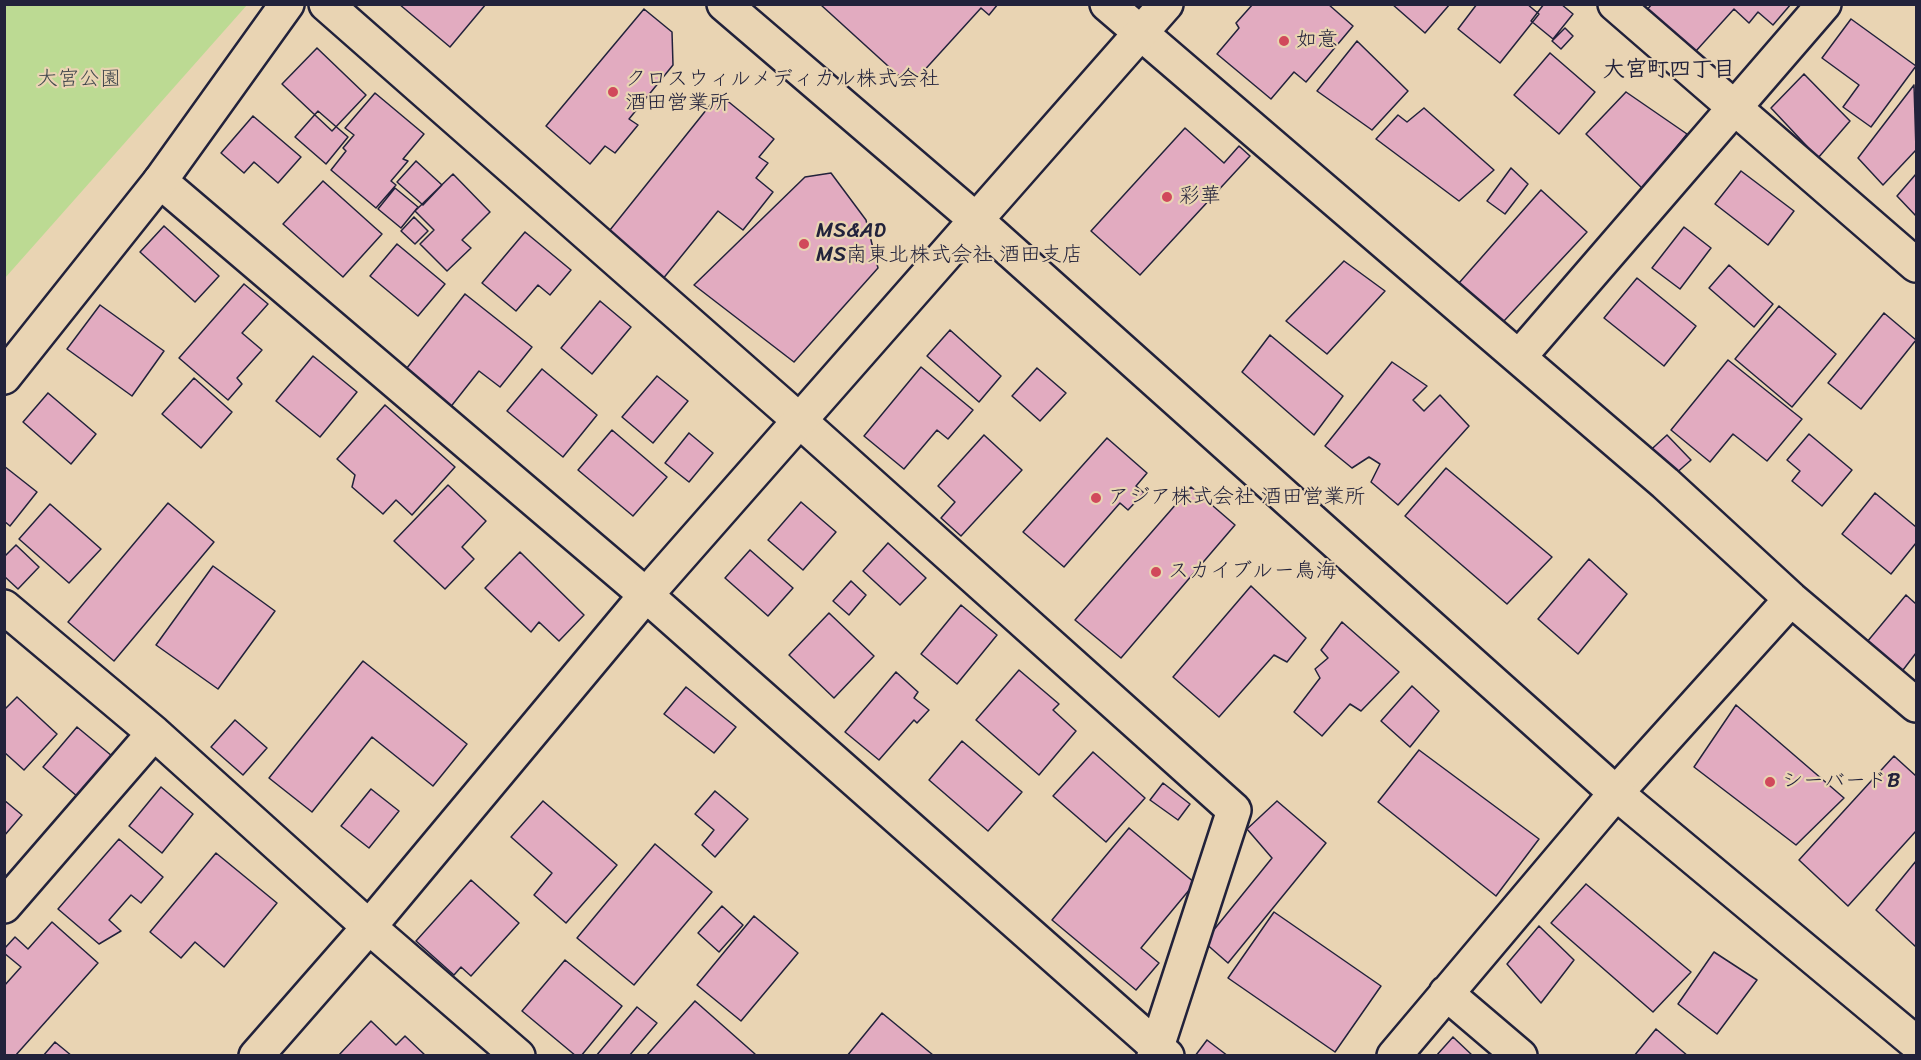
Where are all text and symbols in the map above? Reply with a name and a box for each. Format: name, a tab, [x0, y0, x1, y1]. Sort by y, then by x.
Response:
place label: 如意	[1296, 28, 1338, 54]
marker: 如意	[1277, 34, 1291, 48]
district label: 大宮町四丁目	[1603, 57, 1735, 83]
park label: 大宮公園	[37, 67, 121, 93]
place label: クロスウィルメディカル株式会社 酒田営業所	[625, 67, 940, 117]
marker: クロスウィルメディカル株式会社 酒田営業所	[606, 85, 620, 99]
place label: 彩華	[1179, 184, 1221, 210]
marker: 彩華	[1160, 190, 1174, 204]
place label: MS&AD MS南東北株式会社 酒田支店	[816, 219, 1083, 269]
marker: MS&AD MS南東北株式会社 酒田支店	[797, 237, 811, 251]
place label: アジア株式会社 酒田営業所	[1108, 485, 1365, 511]
marker: アジア株式会社 酒田営業所	[1089, 491, 1103, 505]
place label: スカイブルー鳥海	[1168, 559, 1337, 585]
marker: スカイブルー鳥海	[1149, 565, 1163, 579]
place label: シーバードB	[1782, 769, 1900, 795]
marker: シーバードB	[1763, 775, 1777, 789]

